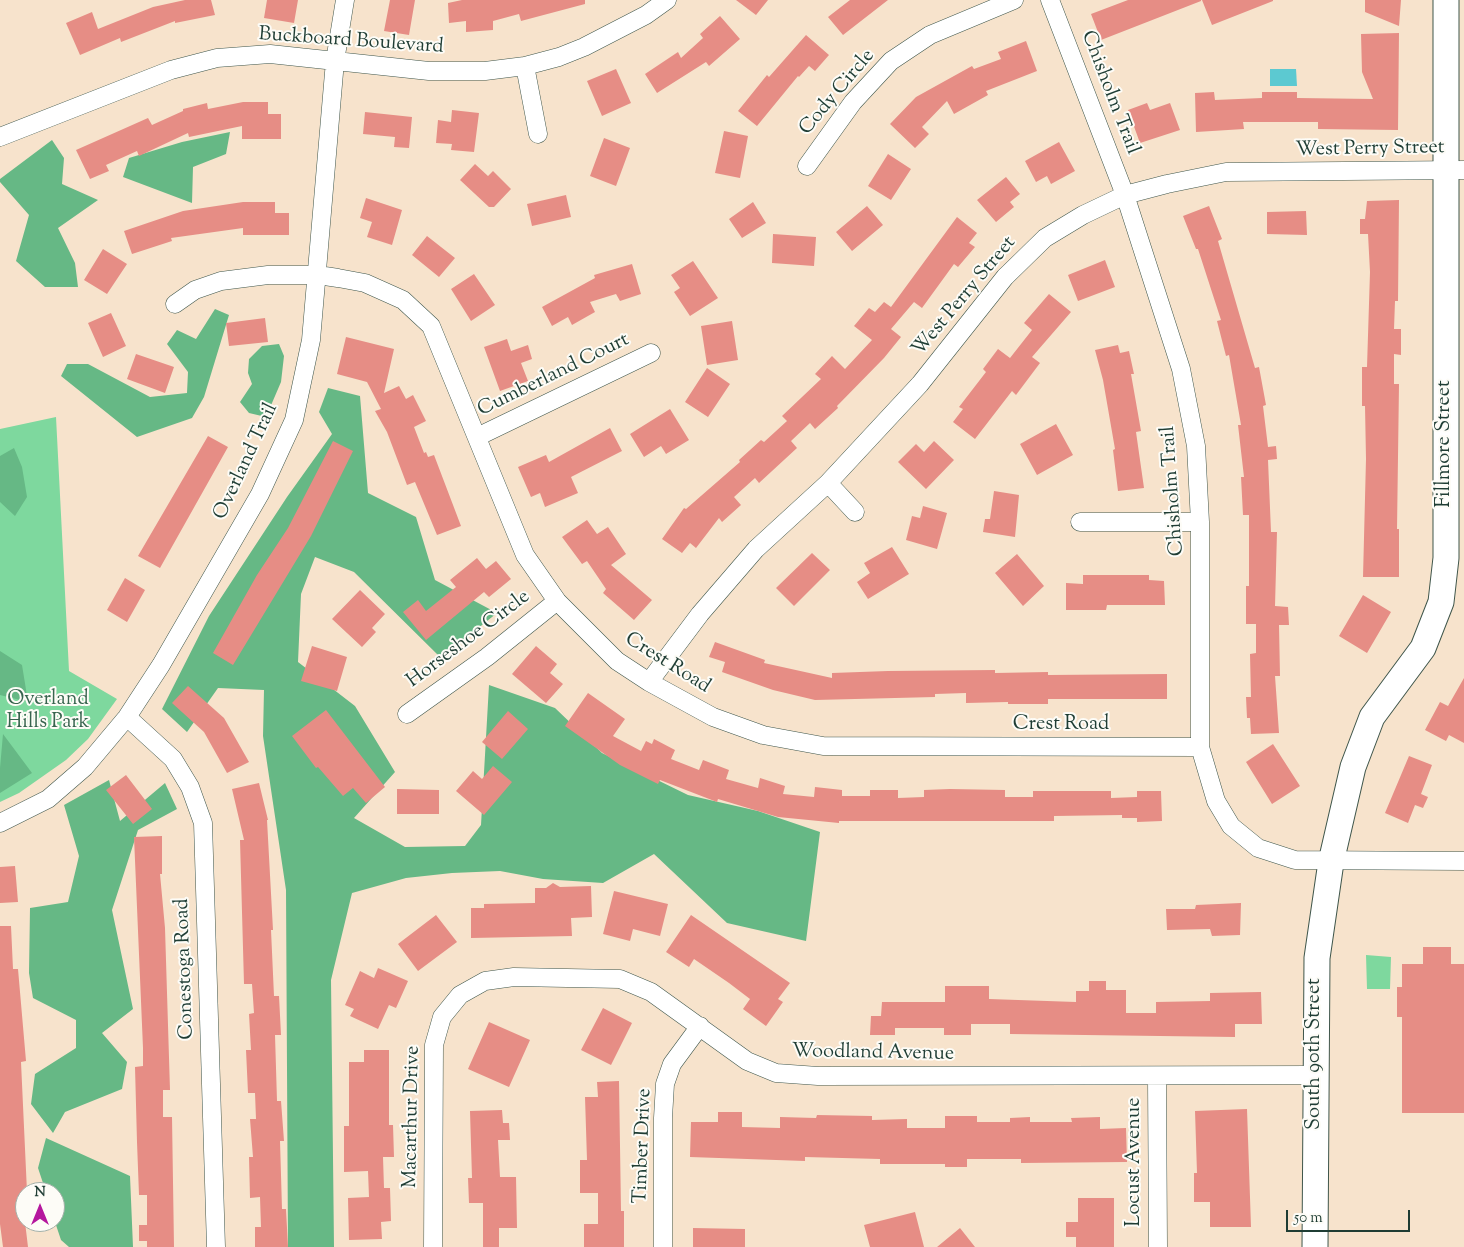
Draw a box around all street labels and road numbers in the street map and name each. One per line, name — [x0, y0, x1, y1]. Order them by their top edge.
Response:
street label: Buckboard Boulevard — [258, 24, 444, 60]
street label: Chisholm Trail — [1074, 28, 1144, 158]
street label: Cody Circle — [795, 45, 881, 141]
street label: West Perry Street — [1295, 137, 1445, 163]
street label: West Perry Street — [908, 232, 1022, 362]
street label: Cumberland Court — [474, 329, 634, 423]
street label: Fillmore Street — [1434, 380, 1458, 508]
street label: Overland Trail — [210, 400, 284, 524]
street label: Chisholm Trail — [1157, 425, 1191, 557]
street label: Horseshoe Circle — [403, 586, 535, 694]
street label: Crest Road — [620, 628, 714, 700]
street label: Crest Road — [1013, 714, 1109, 738]
street label: Conestoga Road — [172, 898, 200, 1040]
street label: South 90th Street — [1304, 978, 1328, 1130]
street label: Woodland Avenue — [792, 1041, 954, 1067]
street label: Macarthur Drive — [400, 1046, 426, 1188]
street label: Timber Drive — [630, 1088, 658, 1204]
street label: Locust Avenue — [1124, 1097, 1148, 1227]

